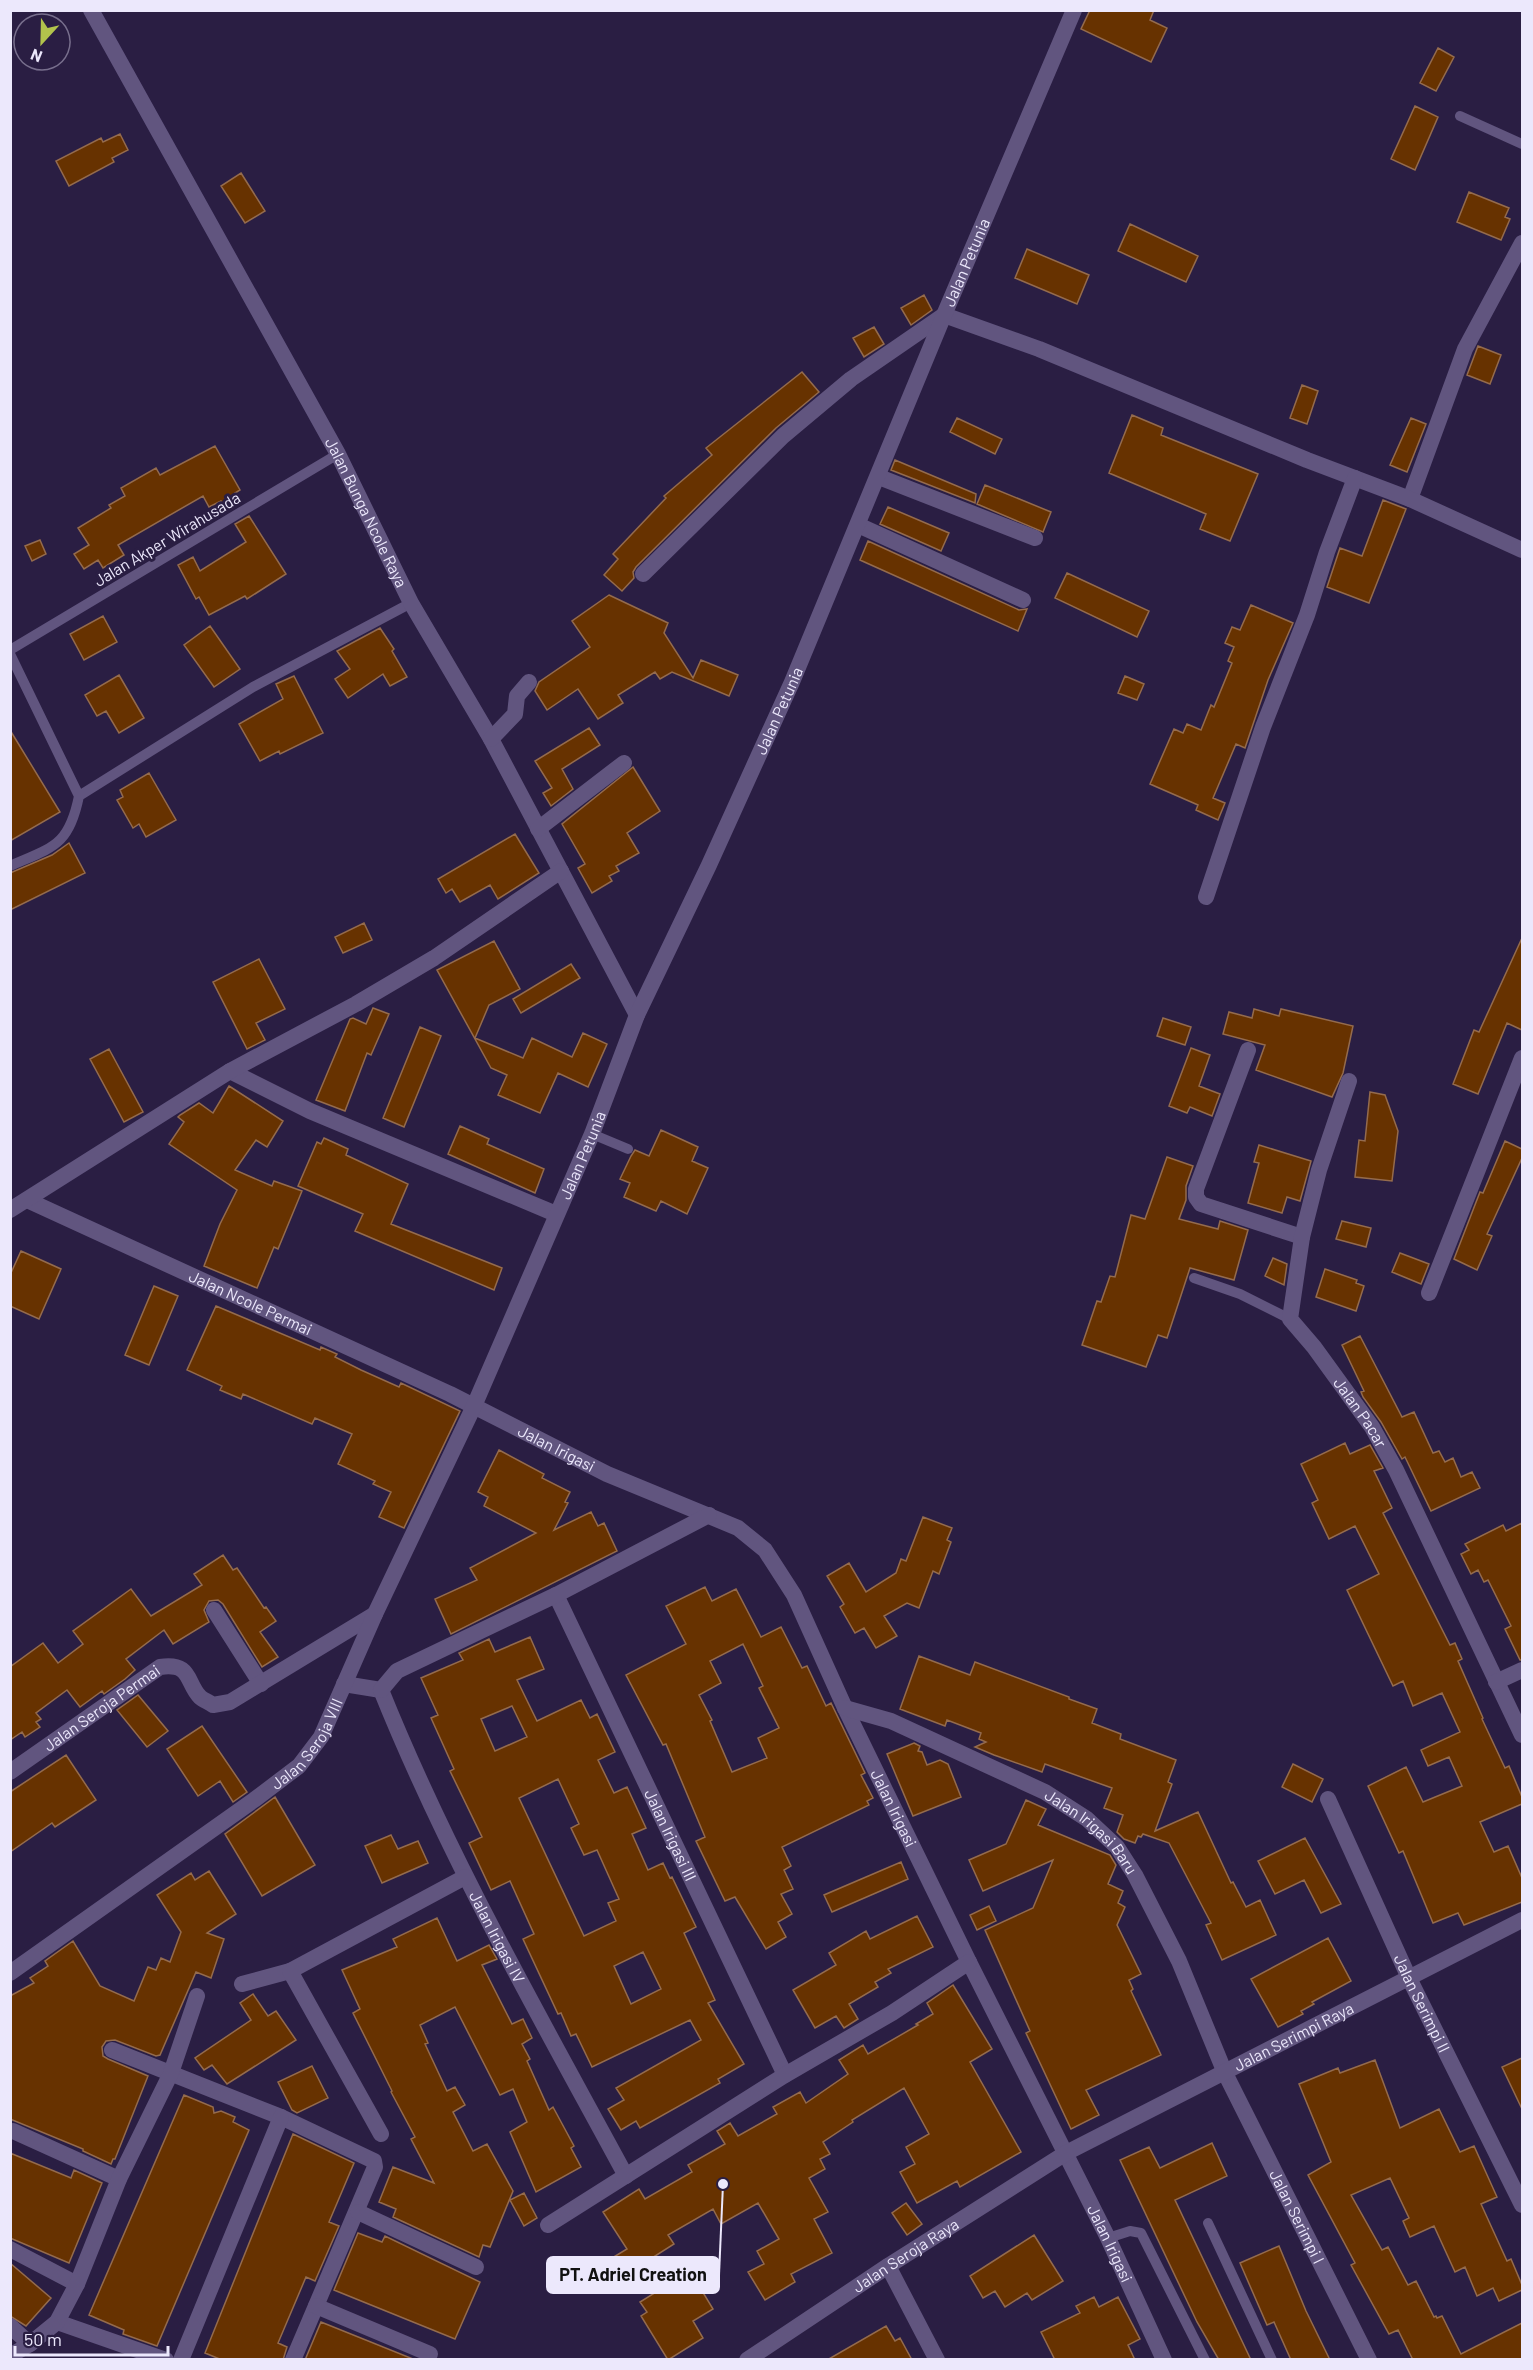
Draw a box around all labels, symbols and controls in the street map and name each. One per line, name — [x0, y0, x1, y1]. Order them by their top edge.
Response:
north arrow — [12, 12, 72, 72]
text: N — [28, 46, 45, 67]
street label: Jalan Petunia — [939, 215, 993, 309]
street label: Jalan Bunga Ncole Raya — [322, 434, 412, 590]
street label: Jalan Akper Wirahusada — [90, 487, 243, 590]
street label: Jalan Petunia — [750, 664, 806, 757]
street label: Jalan Petunia — [555, 1108, 609, 1202]
street label: Jalan Ncole Permai — [186, 1266, 315, 1339]
street label: Jalan Pacar — [1330, 1373, 1392, 1451]
street label: Jalan Irigasi — [515, 1420, 598, 1475]
street label: Jalan Seroja Permai — [40, 1660, 163, 1755]
street label: Jalan Seroja VIII — [267, 1695, 346, 1793]
street label: Jalan Irigasi — [867, 1766, 921, 1850]
street label: Jalan Irigasi Baru — [1042, 1785, 1142, 1877]
street label: Jalan Irigasi III — [641, 1786, 701, 1884]
street label: Jalan Irigasi IV — [466, 1888, 529, 1986]
street label: Jalan Serimpi II — [1391, 1951, 1454, 2055]
street label: Jalan Serimpi Raya — [1231, 1998, 1356, 2075]
street label: Jalan Serimpi I — [1266, 2166, 1329, 2266]
street label: Jalan Irigasi — [1084, 2201, 1137, 2285]
street label: Jalan Seroja Raya — [849, 2214, 962, 2296]
callout: PT. Adriel Creation — [547, 2257, 719, 2293]
text: PT. Adriel Creation — [559, 2263, 707, 2285]
scale bar — [15, 2319, 168, 2357]
text: 50 m — [24, 2328, 62, 2350]

